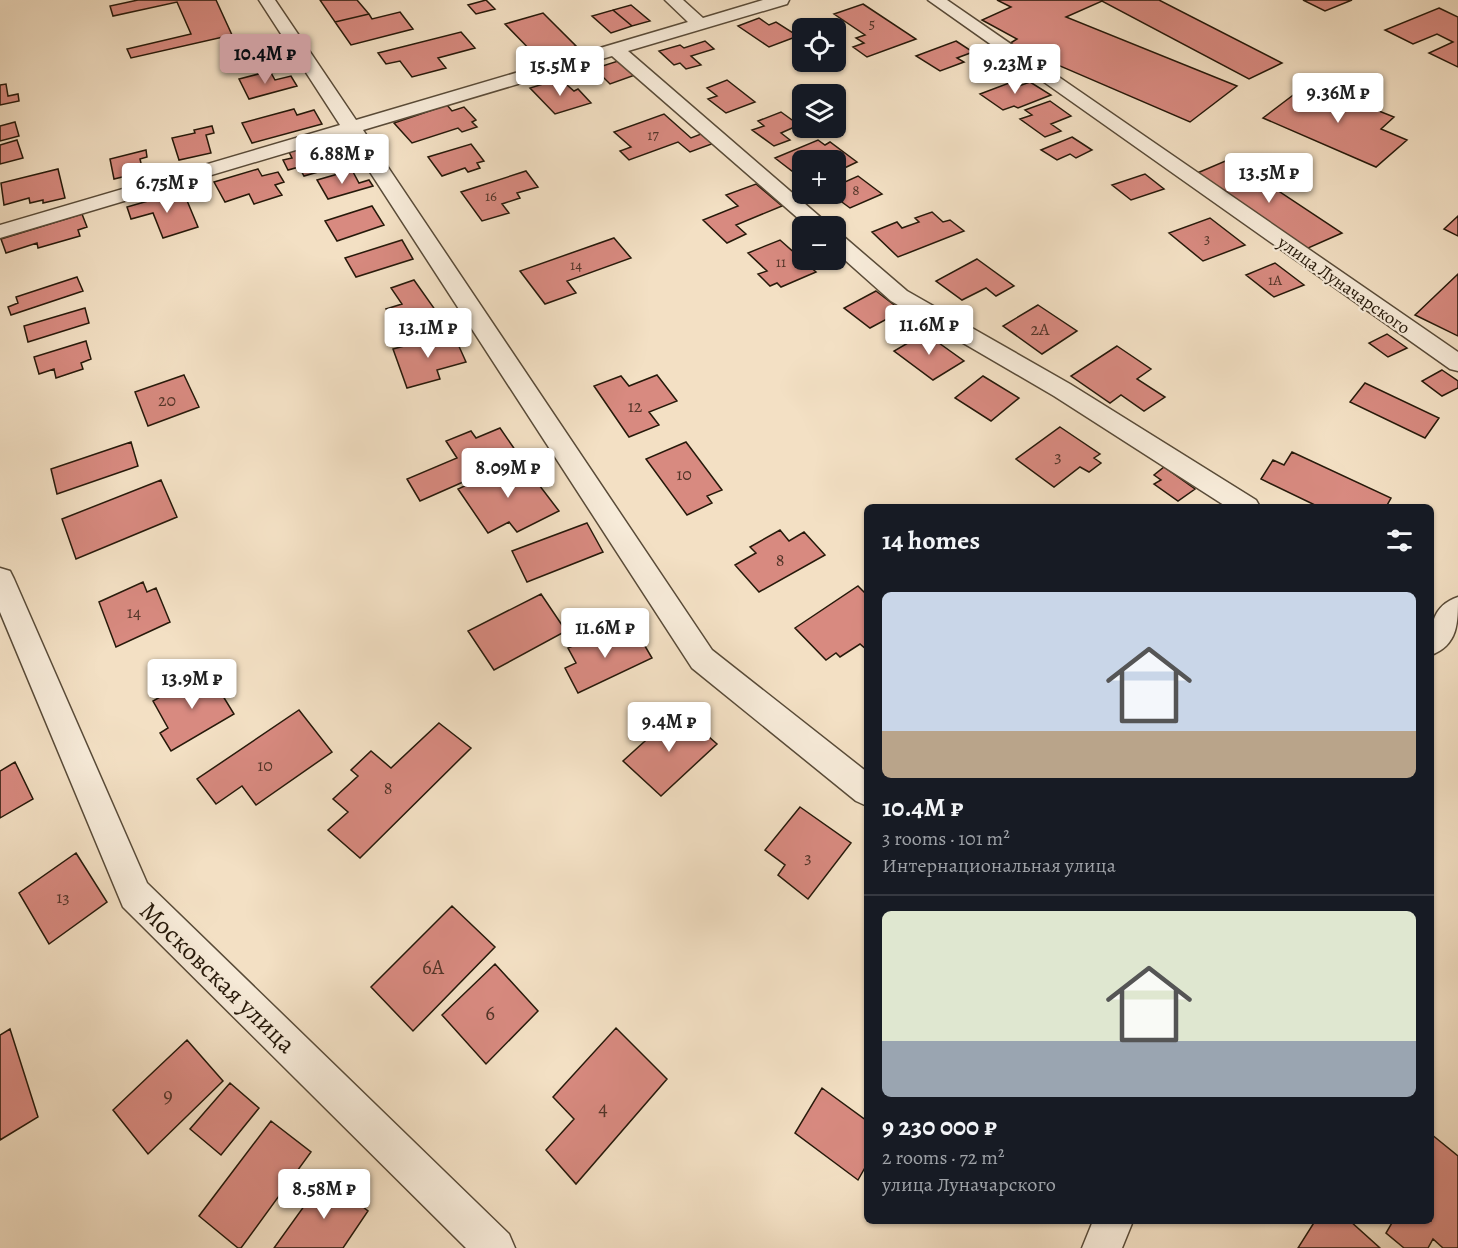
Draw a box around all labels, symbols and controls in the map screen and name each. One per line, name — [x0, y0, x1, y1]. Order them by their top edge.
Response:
house number: 5 — [869, 14, 875, 34]
map controls — [792, 18, 846, 270]
button: locate — [792, 18, 846, 72]
pin: 10.4M ₽ — [210, 34, 320, 85]
text: 10.4M ₽ — [234, 40, 296, 67]
pin: 9.23M ₽ — [960, 44, 1070, 95]
pin: 15.5M ₽ — [505, 46, 615, 97]
text: 9.23M ₽ — [983, 50, 1047, 77]
text: 15.5M ₽ — [530, 52, 590, 79]
pin: 9.36M ₽ — [1283, 73, 1393, 124]
text: 9.36M ₽ — [1306, 79, 1370, 106]
button: layers — [792, 84, 846, 138]
house number: 17 — [647, 125, 659, 145]
pin: 6.88M ₽ — [287, 134, 397, 185]
text: 6.88M ₽ — [310, 140, 374, 167]
button: + — [792, 150, 846, 204]
pin: 13.5M ₽ — [1214, 153, 1324, 204]
text: 13.5M ₽ — [1239, 159, 1299, 186]
pin: 6.75M ₽ — [112, 163, 222, 214]
text: 6.75M ₽ — [136, 169, 198, 196]
house number: 8 — [852, 180, 860, 200]
house number: 16 — [485, 186, 497, 206]
button: − — [792, 216, 846, 270]
house number: 3 — [1204, 229, 1210, 249]
street label: улица Луначарского — [1272, 230, 1415, 340]
house number: 11 — [776, 252, 786, 272]
house number: 14 — [570, 255, 582, 275]
house number: 1А — [1268, 270, 1282, 290]
pin: 11.6M ₽ — [874, 305, 984, 356]
pin: 13.1M ₽ — [373, 308, 483, 359]
text: 11.6M ₽ — [899, 311, 959, 338]
text: 13.1M ₽ — [399, 314, 457, 341]
house number: 2А — [1030, 317, 1050, 341]
house number: 20 — [158, 388, 176, 412]
house number: 12 — [628, 394, 643, 418]
house number: 3 — [1054, 444, 1062, 468]
pin: 8.09M ₽ — [453, 448, 563, 499]
text: 8.09M ₽ — [476, 454, 540, 481]
house number: 10 — [676, 462, 692, 486]
text: 14 homes — [882, 523, 980, 558]
icon: filters — [1383, 524, 1416, 557]
house number: 8 — [776, 548, 784, 572]
house number: 14 — [127, 600, 141, 624]
pin: 11.6M ₽ — [550, 608, 660, 659]
text: 11.6M ₽ — [575, 614, 635, 641]
icon: home — [1095, 631, 1203, 739]
pin: 13.9M ₽ — [137, 659, 247, 710]
text: 13.9M ₽ — [162, 665, 222, 692]
pin: 9.4M ₽ — [620, 702, 718, 753]
text: 9.4M ₽ — [642, 708, 696, 735]
house number: 10 — [257, 753, 273, 777]
house number: 8 — [384, 776, 392, 800]
text: 10.4M ₽ — [882, 790, 963, 825]
text: 3 rooms · 101 m² — [882, 825, 1010, 852]
house number: 3 — [804, 845, 812, 869]
text: Интернациональная улица — [882, 852, 1116, 879]
house number: 13 — [56, 885, 70, 909]
street label: Московская улица — [132, 894, 303, 1061]
icon: home — [1095, 950, 1203, 1058]
house number: 6А — [422, 953, 445, 981]
house number: 6 — [485, 999, 495, 1027]
house number: 9 — [163, 1081, 173, 1109]
house number: 4 — [598, 1094, 608, 1122]
text: 9 230 000 ₽ — [882, 1109, 997, 1144]
text: 2 rooms · 72 m² — [882, 1144, 1004, 1171]
pin: 8.58M ₽ — [269, 1169, 379, 1220]
text: улица Луначарского — [882, 1171, 1056, 1198]
text: 8.58M ₽ — [292, 1175, 356, 1202]

